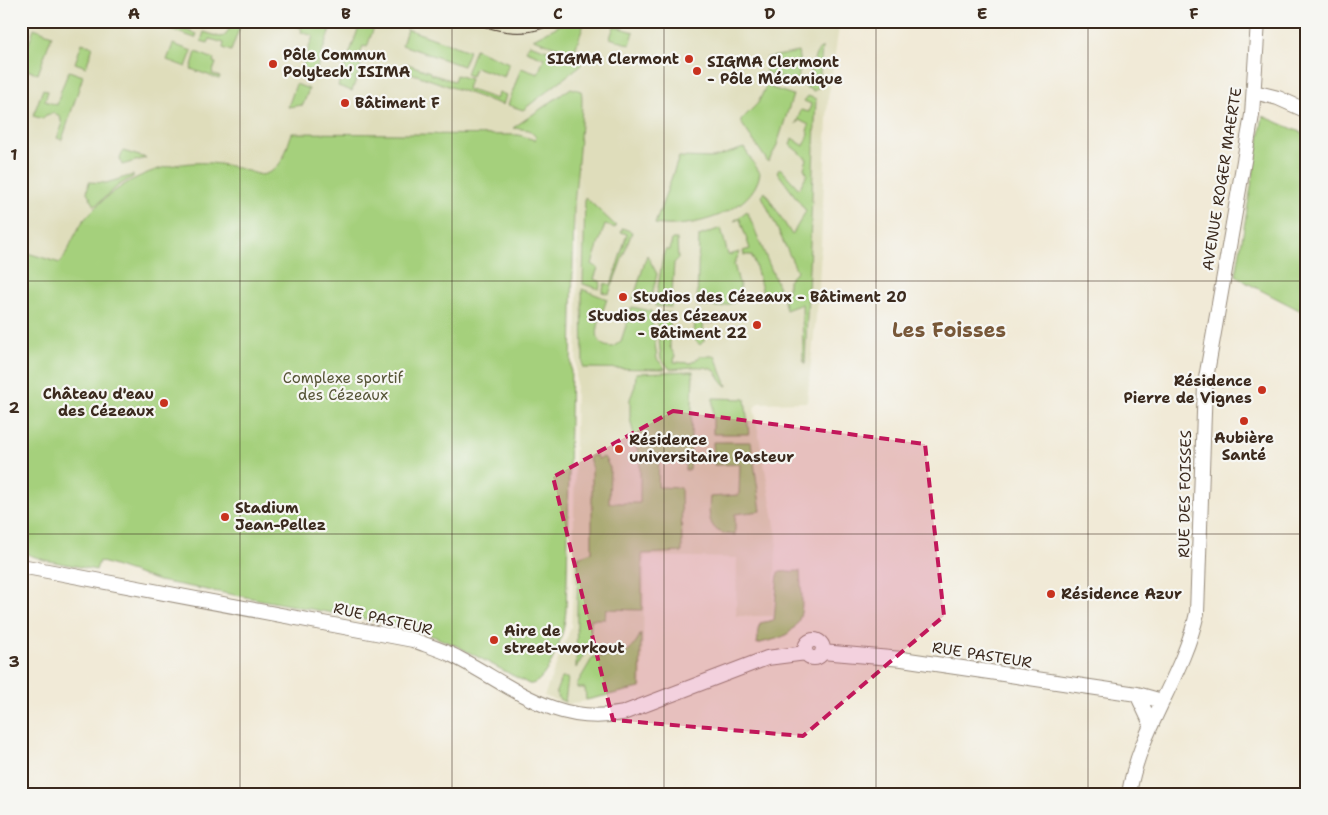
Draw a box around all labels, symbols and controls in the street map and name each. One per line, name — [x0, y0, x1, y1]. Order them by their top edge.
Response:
text: A — [128, 3, 140, 24]
text: B — [341, 3, 351, 24]
text: C — [553, 3, 563, 24]
text: D — [764, 3, 776, 24]
text: E — [977, 3, 987, 24]
text: F — [1189, 3, 1199, 24]
place label: Pôle Commun Polytech' ISIMA — [283, 45, 411, 82]
place label: SIGMA Clermont — [547, 49, 679, 69]
place label: SIGMA Clermont - Pôle Mécanique — [707, 52, 843, 89]
marker: SIGMA Clermont — [683, 53, 695, 65]
marker: Pôle Commun Polytech' ISIMA — [267, 58, 279, 70]
marker: SIGMA Clermont - Pôle Mécanique — [691, 65, 703, 77]
street label: AVENUE ROGER MAERTE — [1198, 86, 1246, 272]
place label: Bâtiment F — [355, 93, 440, 113]
marker: Bâtiment F — [339, 97, 351, 109]
text: 1 — [10, 144, 18, 165]
place label: Studios des Cézeaux - Bâtiment 20 — [633, 287, 907, 307]
marker: Studios des Cézeaux - Bâtiment 20 — [617, 291, 629, 303]
place label: Studios des Cézeaux - Bâtiment 22 — [588, 306, 747, 343]
district label: Les Foisses — [892, 317, 1006, 343]
marker: Studios des Cézeaux - Bâtiment 22 — [751, 319, 763, 331]
park label: Complexe sportif des Cézeaux — [283, 368, 404, 405]
place label: Résidence Pierre de Vignes — [1124, 371, 1252, 408]
place label: Château d'eau des Cézeaux — [43, 384, 154, 421]
marker: Résidence Pierre de Vignes — [1256, 384, 1268, 396]
text: 2 — [8, 397, 20, 418]
marker: Château d'eau des Cézeaux — [158, 397, 170, 409]
marker: Aubière Santé — [1238, 415, 1250, 427]
place label: Aubière Santé — [1214, 428, 1274, 465]
place label: Résidence universitaire Pasteur — [629, 430, 794, 467]
street label: RUE DES FOISSES — [1174, 430, 1196, 558]
marker: Résidence universitaire Pasteur — [613, 443, 625, 455]
place label: Stadium Jean-Pellez — [235, 498, 326, 535]
marker: Stadium Jean-Pellez — [219, 511, 231, 523]
place label: Résidence Azur — [1061, 584, 1182, 604]
marker: Résidence Azur — [1045, 588, 1057, 600]
street label: RUE PASTEUR — [332, 598, 434, 640]
place label: Aire de street-workout — [504, 621, 625, 658]
marker: Aire de street-workout — [488, 634, 500, 646]
street label: RUE PASTEUR — [931, 637, 1033, 673]
text: 3 — [8, 651, 20, 672]

